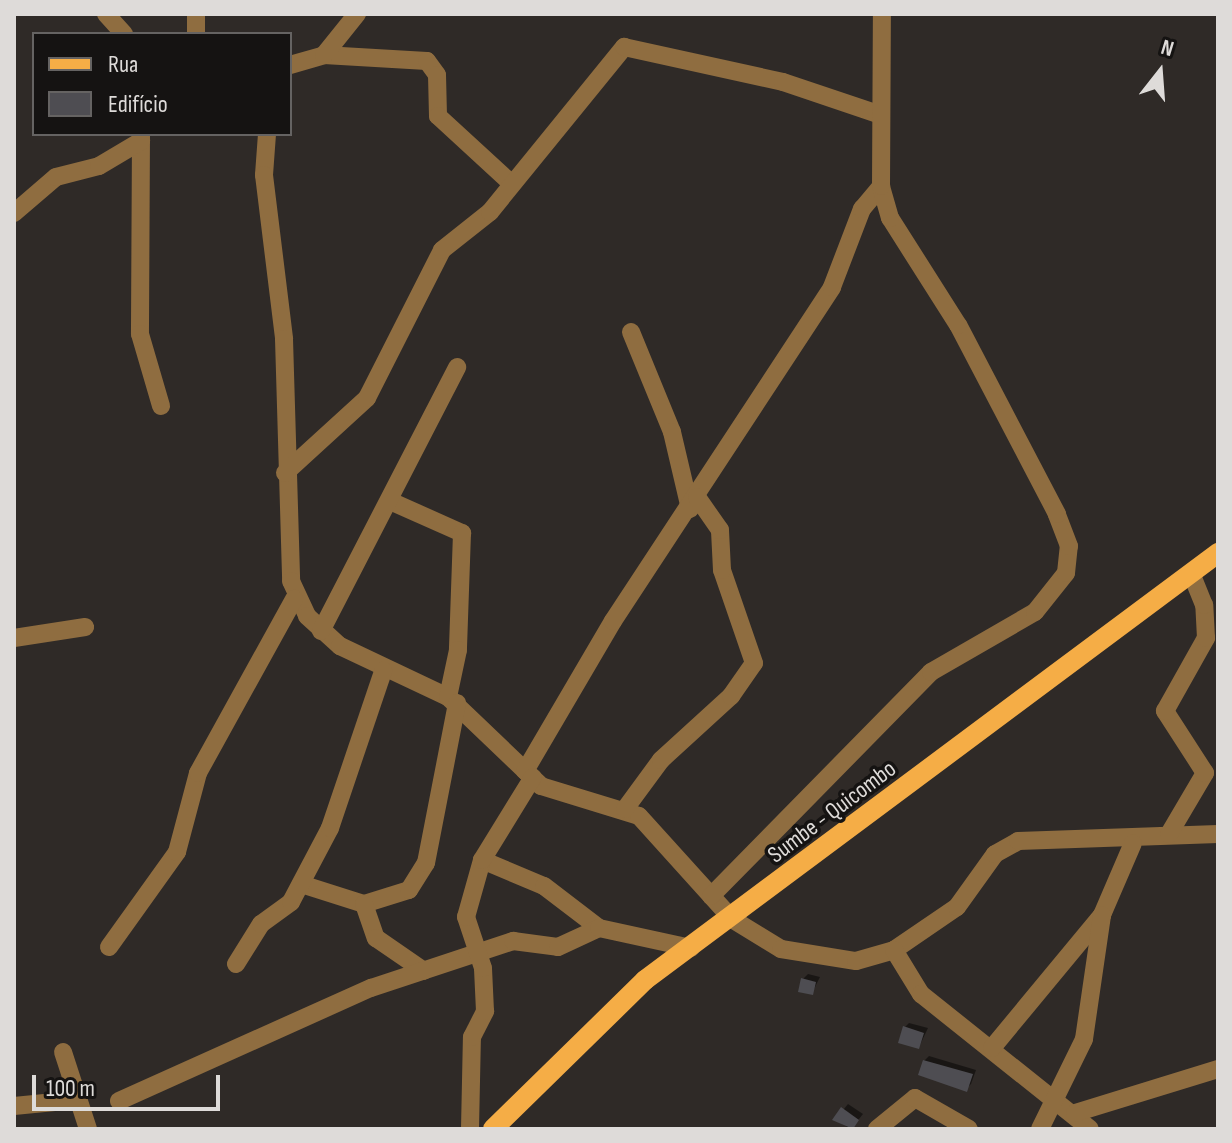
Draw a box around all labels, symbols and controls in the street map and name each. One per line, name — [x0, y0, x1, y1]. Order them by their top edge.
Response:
legend — [32, 32, 292, 136]
north arrow — [1120, 32, 1200, 112]
text: N — [1158, 34, 1177, 63]
text: Rua — [108, 50, 138, 79]
text: Edifício — [108, 90, 168, 119]
street label: Sumbe - Quicombo — [762, 754, 902, 870]
scale bar — [36, 1059, 224, 1109]
text: 100 m — [46, 1074, 95, 1103]

